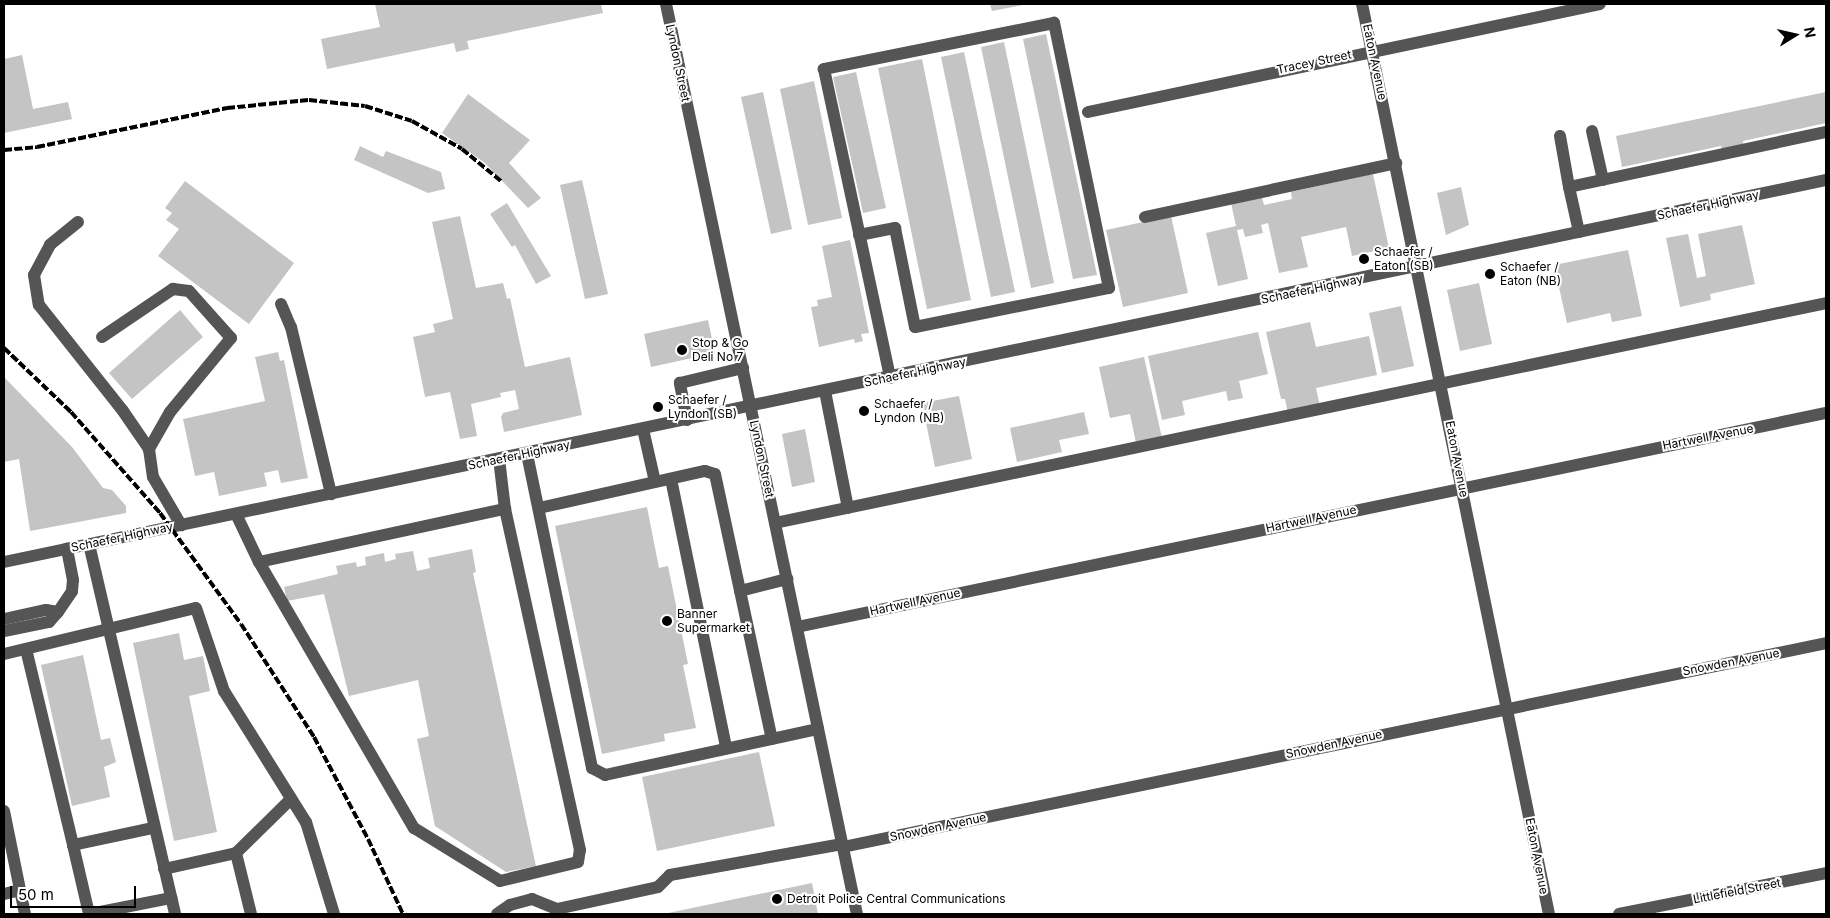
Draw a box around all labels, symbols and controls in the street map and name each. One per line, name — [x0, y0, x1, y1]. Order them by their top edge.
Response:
north arrow — [1770, 10, 1820, 60]
street label: Lyndon Street — [663, 23, 693, 103]
street label: Eaton Avenue — [1360, 23, 1390, 101]
text: N — [1801, 26, 1820, 39]
street label: Tracey Street — [1275, 47, 1353, 77]
street label: Schaefer Highway — [1656, 187, 1760, 223]
place label: Schaefer / Eaton (SB) — [1374, 245, 1434, 273]
marker: Schaefer / Eaton (SB) — [1358, 253, 1370, 265]
place label: Schaefer / Eaton (NB) — [1500, 260, 1561, 288]
marker: Schaefer / Eaton (NB) — [1484, 268, 1496, 280]
street label: Schaefer Highway — [1260, 271, 1364, 307]
place label: Stop & Go Deli No 7 — [692, 336, 749, 364]
marker: Stop & Go Deli No 7 — [676, 344, 688, 356]
street label: Schaefer Highway — [863, 354, 967, 390]
place label: Schaefer / Lyndon (SB) — [668, 393, 737, 421]
place label: Schaefer / Lyndon (NB) — [874, 397, 944, 425]
marker: Schaefer / Lyndon (SB) — [652, 401, 664, 413]
marker: Schaefer / Lyndon (NB) — [858, 405, 870, 417]
street label: Lyndon Street — [747, 419, 777, 499]
street label: Eaton Avenue — [1443, 420, 1471, 498]
street label: Hartwell Avenue — [1661, 421, 1755, 453]
street label: Schaefer Highway — [467, 437, 571, 473]
street label: Hartwell Avenue — [1264, 502, 1358, 536]
street label: Schaefer Highway — [70, 519, 174, 555]
street label: Hartwell Avenue — [868, 585, 962, 619]
place label: Banner Supermarket — [677, 607, 750, 635]
marker: Banner Supermarket — [661, 615, 673, 627]
street label: Snowden Avenue — [1681, 646, 1781, 678]
street label: Snowden Avenue — [1284, 727, 1384, 761]
street label: Snowden Avenue — [888, 810, 988, 844]
street label: Eaton Avenue — [1523, 817, 1551, 895]
street label: Littlefield Street — [1692, 875, 1782, 907]
scale bar — [12, 876, 139, 908]
text: 50 m — [18, 885, 54, 904]
place label: Detroit Police Central Communications — [787, 892, 1006, 906]
marker: Detroit Police Central Communications — [771, 893, 783, 905]

